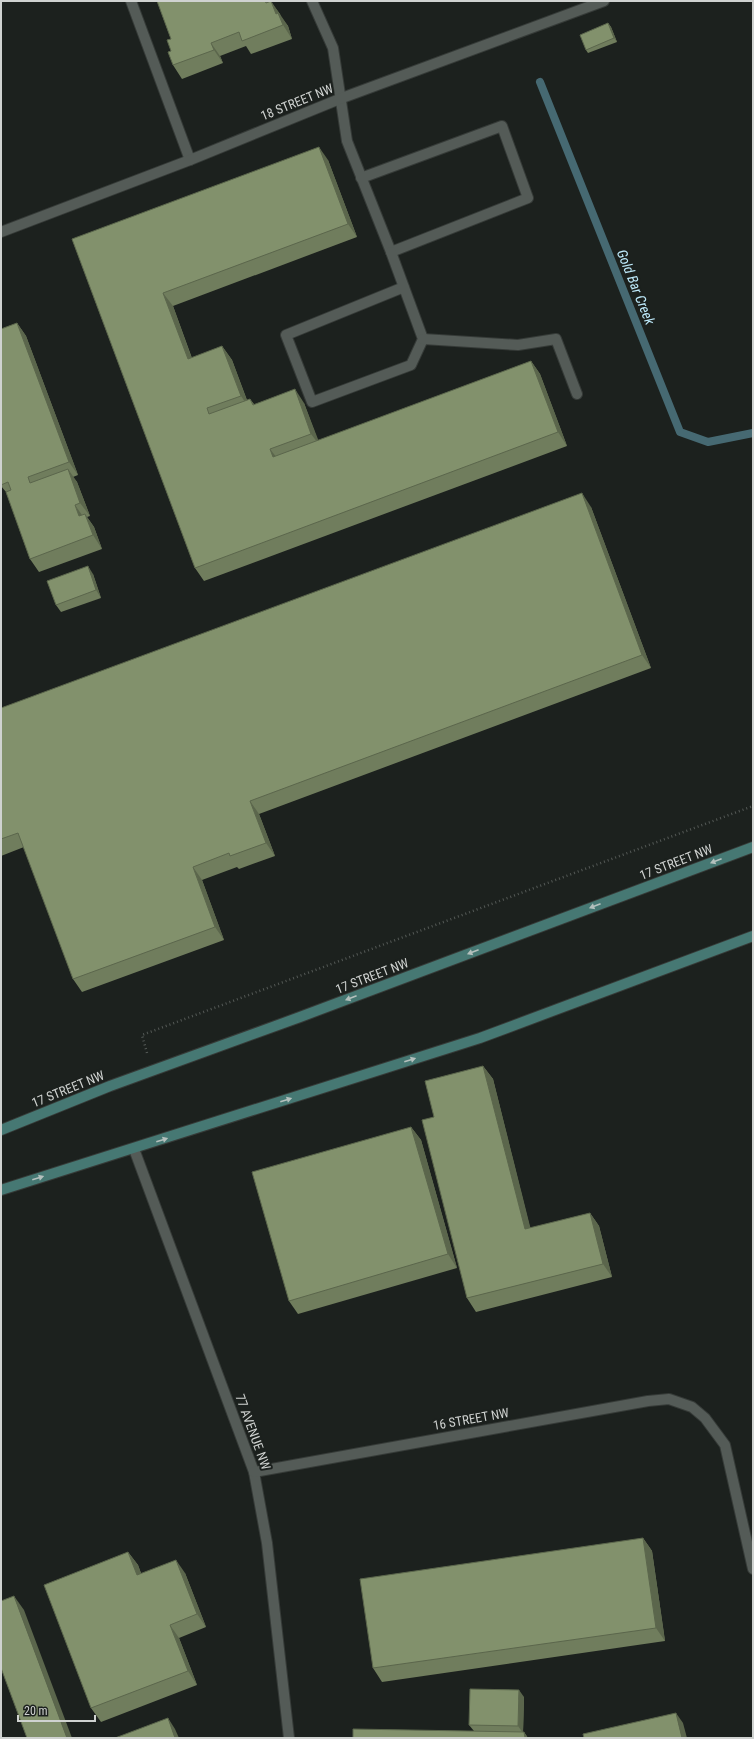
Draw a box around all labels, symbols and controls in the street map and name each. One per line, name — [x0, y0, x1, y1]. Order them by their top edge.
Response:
street label: 18 STREET NW — [259, 81, 335, 123]
water label: Gold Bar Creek — [614, 247, 659, 328]
street label: 17 STREET NW — [637, 841, 715, 883]
one-way arrow — [710, 858, 722, 864]
one-way arrow — [588, 904, 600, 910]
one-way arrow — [467, 950, 479, 956]
street label: 17 STREET NW — [333, 955, 411, 997]
one-way arrow — [345, 995, 357, 1001]
one-way arrow — [404, 1057, 416, 1063]
street label: 17 STREET NW — [30, 1068, 106, 1110]
one-way arrow — [281, 1097, 293, 1103]
one-way arrow — [157, 1136, 169, 1142]
one-way arrow — [33, 1175, 45, 1181]
street label: 77 AVENUE NW — [232, 1392, 274, 1472]
street label: 16 STREET NW — [432, 1405, 510, 1433]
scale bar — [18, 1697, 95, 1723]
text: 20 m — [24, 1704, 48, 1718]

